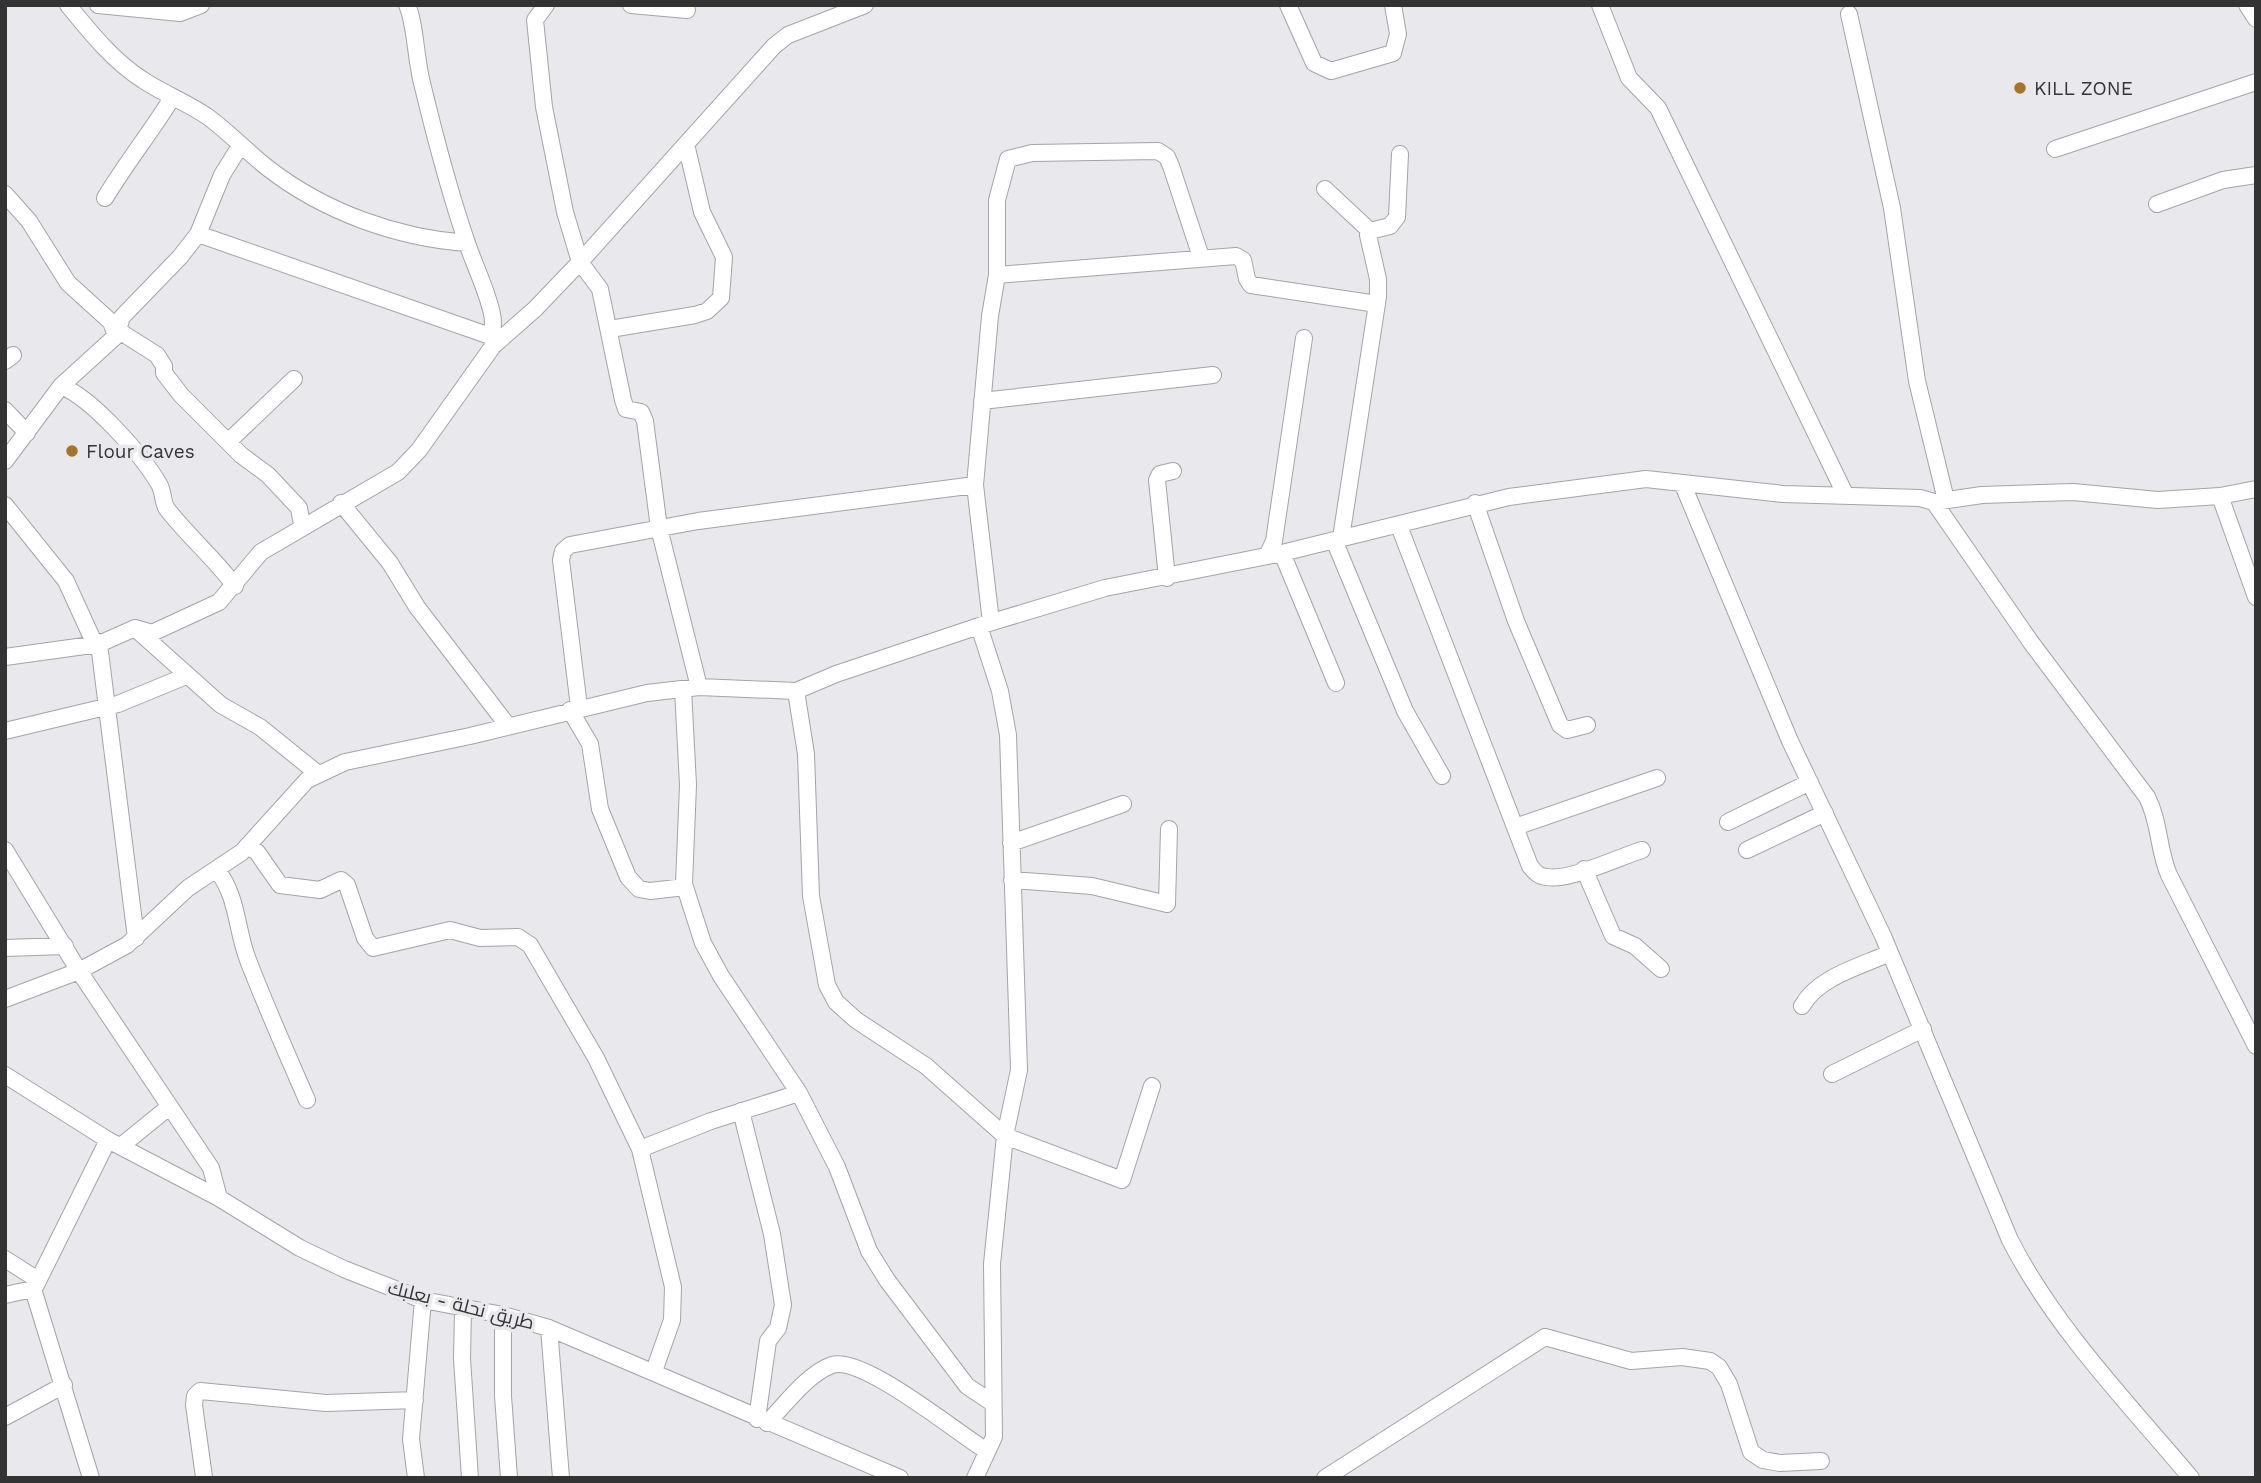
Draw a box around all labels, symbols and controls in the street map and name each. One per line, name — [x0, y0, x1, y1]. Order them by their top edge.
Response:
place label: KILL ZONE — [2034, 77, 2133, 100]
marker: KILL ZONE — [2012, 80, 2028, 96]
place label: Flour Caves — [86, 440, 195, 463]
marker: Flour Caves — [64, 443, 80, 459]
street label: طريق نحلة - بعلبك — [385, 1276, 537, 1335]

